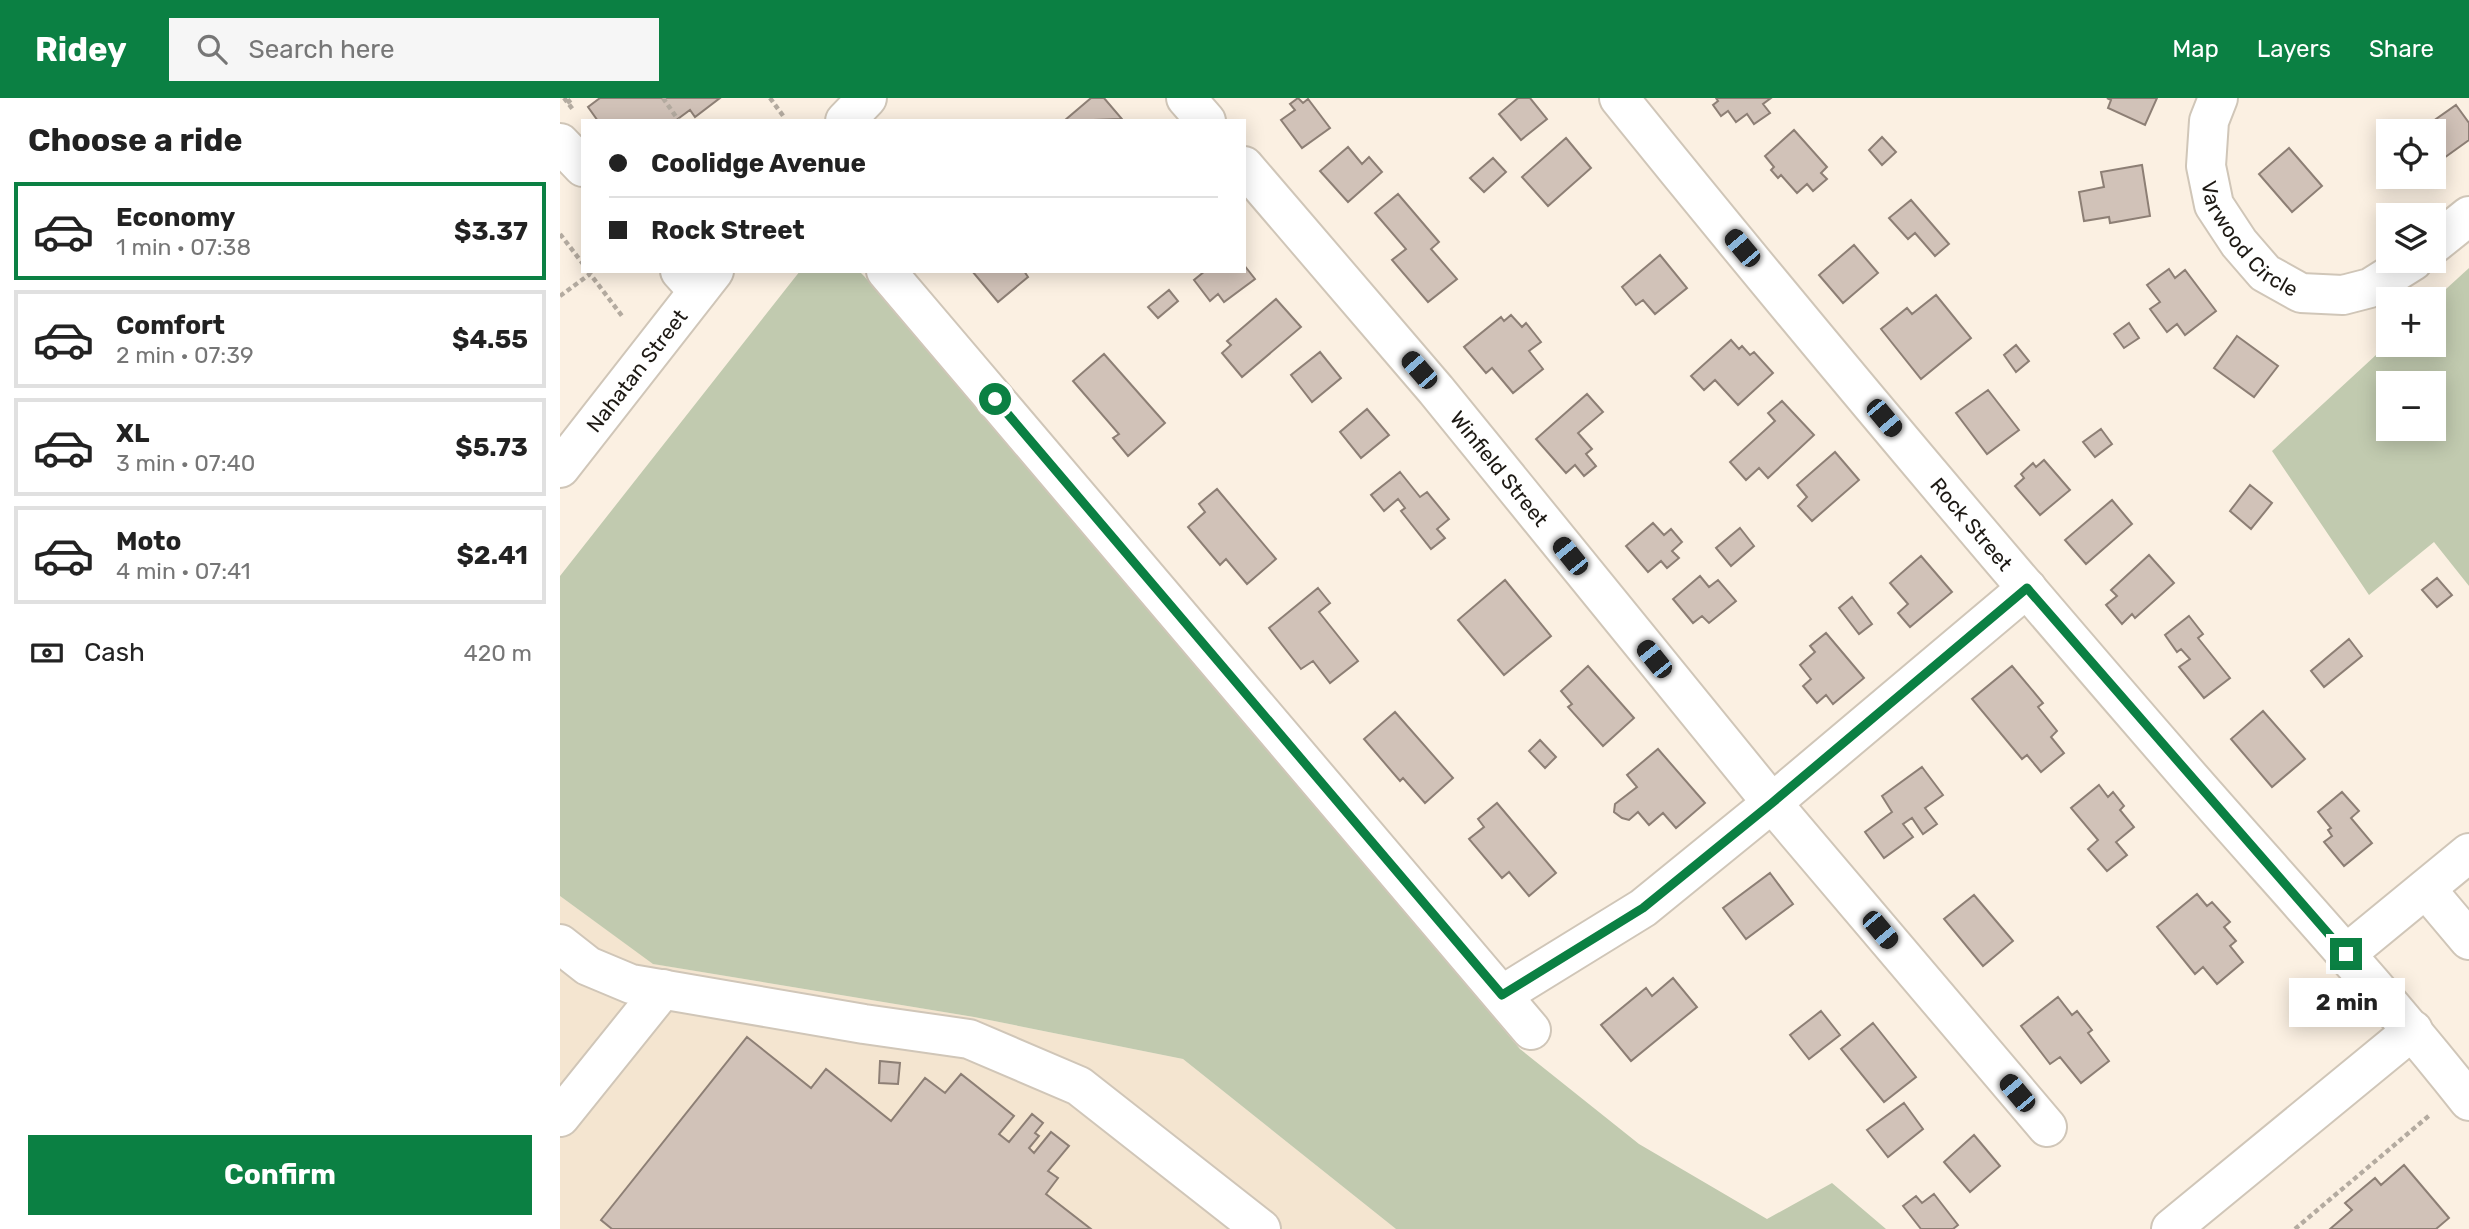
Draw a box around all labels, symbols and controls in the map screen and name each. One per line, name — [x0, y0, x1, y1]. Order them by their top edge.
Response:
search box — [169, 18, 659, 81]
text: Ridey — [35, 30, 127, 69]
icon: search — [193, 30, 231, 68]
text: Search here — [249, 34, 394, 65]
text: Map — [2172, 35, 2219, 63]
text: Layers — [2257, 35, 2331, 63]
text: Share — [2369, 35, 2434, 63]
map controls — [2376, 119, 2446, 441]
button: locate — [2376, 119, 2446, 189]
text: Choose a ride — [28, 121, 242, 159]
text: Coolidge Avenue — [651, 148, 866, 179]
street label: Varwood Circle — [2197, 178, 2303, 301]
icon: car — [32, 200, 95, 263]
text: Economy — [116, 202, 235, 233]
button: layers — [2376, 203, 2446, 273]
text: Rock Street — [651, 215, 805, 246]
text: $3.37 — [454, 216, 528, 247]
car — [1721, 225, 1764, 271]
text: 1 min · 07:38 — [116, 233, 251, 261]
button: + — [2376, 287, 2446, 357]
street label: Nahatan Street — [581, 304, 692, 437]
icon: car — [32, 308, 95, 371]
text: Comfort — [116, 310, 225, 341]
text: $4.55 — [452, 324, 528, 355]
text: 2 min · 07:39 — [116, 341, 254, 369]
car — [1398, 347, 1441, 393]
button: − — [2376, 371, 2446, 441]
route start — [979, 383, 1011, 415]
car — [1863, 395, 1906, 441]
street label: Winfield Street — [1445, 406, 1554, 531]
icon: car — [32, 416, 95, 479]
text: XL — [116, 418, 149, 449]
text: $5.73 — [455, 432, 528, 463]
text: 3 min · 07:40 — [116, 449, 255, 477]
street label: Rock Street — [1925, 472, 2018, 575]
icon: car — [32, 524, 95, 587]
text: Moto — [116, 526, 181, 557]
car — [1549, 533, 1592, 579]
text: $2.41 — [456, 540, 528, 571]
text: 4 min · 07:41 — [116, 557, 251, 585]
icon: cash — [28, 634, 66, 672]
car — [1633, 636, 1676, 682]
text: Cash — [84, 637, 145, 668]
text: 420 m — [464, 639, 532, 667]
car — [1859, 907, 1902, 953]
route end — [2330, 938, 2362, 970]
callout: 2 min — [2288, 978, 2404, 1028]
text: 2 min — [2316, 988, 2378, 1016]
car — [1996, 1070, 2039, 1116]
button: Confirm — [28, 1135, 532, 1215]

